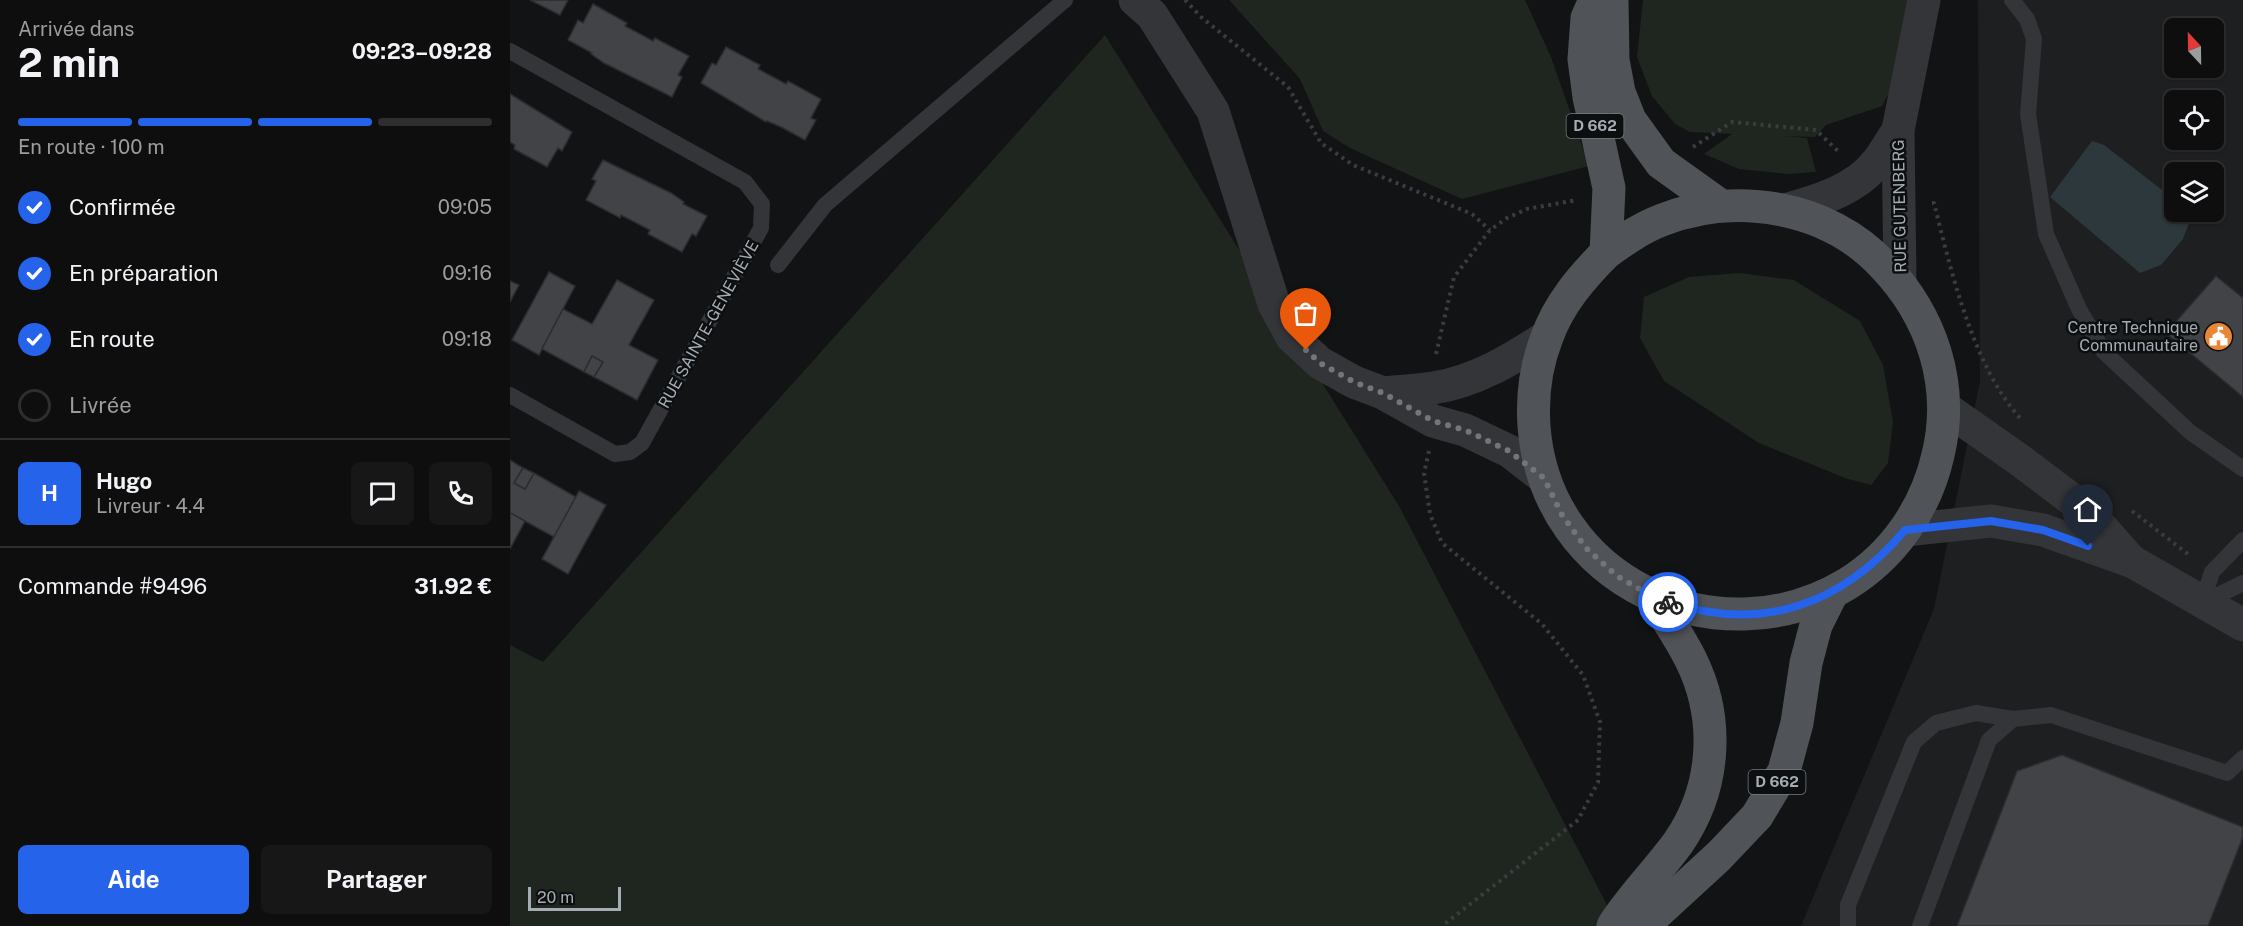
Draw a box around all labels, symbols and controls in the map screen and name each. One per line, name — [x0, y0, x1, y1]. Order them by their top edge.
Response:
text: Arrivée dans — [18, 17, 134, 41]
north arrow — [2164, 18, 2224, 78]
map controls — [2164, 18, 2224, 222]
text: 09:23–09:28 — [352, 38, 492, 64]
text: 2 min — [18, 40, 120, 86]
button: locate — [2164, 90, 2224, 150]
road number: D 662 — [1566, 114, 1624, 138]
text: En route · 100 m — [18, 135, 165, 159]
street label: RUE GUTENBERG — [1889, 139, 1910, 273]
button: layers — [2164, 162, 2224, 222]
icon: check — [18, 191, 51, 224]
text: Confirmée — [69, 194, 176, 220]
text: 09:05 — [438, 195, 492, 219]
street label: RUE SAINTE-GENEVIÈVE — [653, 237, 763, 411]
icon: check — [18, 257, 51, 290]
text: En préparation — [69, 260, 219, 286]
text: 09:16 — [442, 261, 492, 285]
pin — [1280, 288, 1331, 350]
icon: bag — [1289, 297, 1322, 330]
place label: Centre Technique Communautaire — [2068, 318, 2198, 355]
public building icon: Centre Technique Communautaire — [2203, 320, 2235, 352]
icon: check — [18, 323, 51, 356]
text: En route — [69, 326, 155, 352]
text: 09:18 — [442, 327, 492, 351]
text: Livrée — [69, 392, 132, 418]
button: chat — [351, 462, 414, 525]
button: phone — [429, 462, 492, 525]
text: Hugo — [96, 468, 152, 494]
text: H — [41, 480, 58, 506]
pin — [2062, 484, 2113, 546]
icon: home — [2071, 493, 2104, 526]
text: Livreur · 4.4 — [96, 494, 205, 518]
courier — [1638, 572, 1698, 632]
text: Commande #9496 — [18, 573, 207, 599]
text: 31.92 € — [414, 573, 492, 599]
icon: bike — [1652, 586, 1685, 619]
road number: D 662 — [1748, 770, 1806, 794]
button: Aide — [18, 845, 249, 914]
button: Partager — [261, 845, 492, 914]
scale bar — [528, 884, 621, 912]
text: 20 m — [537, 888, 574, 907]

